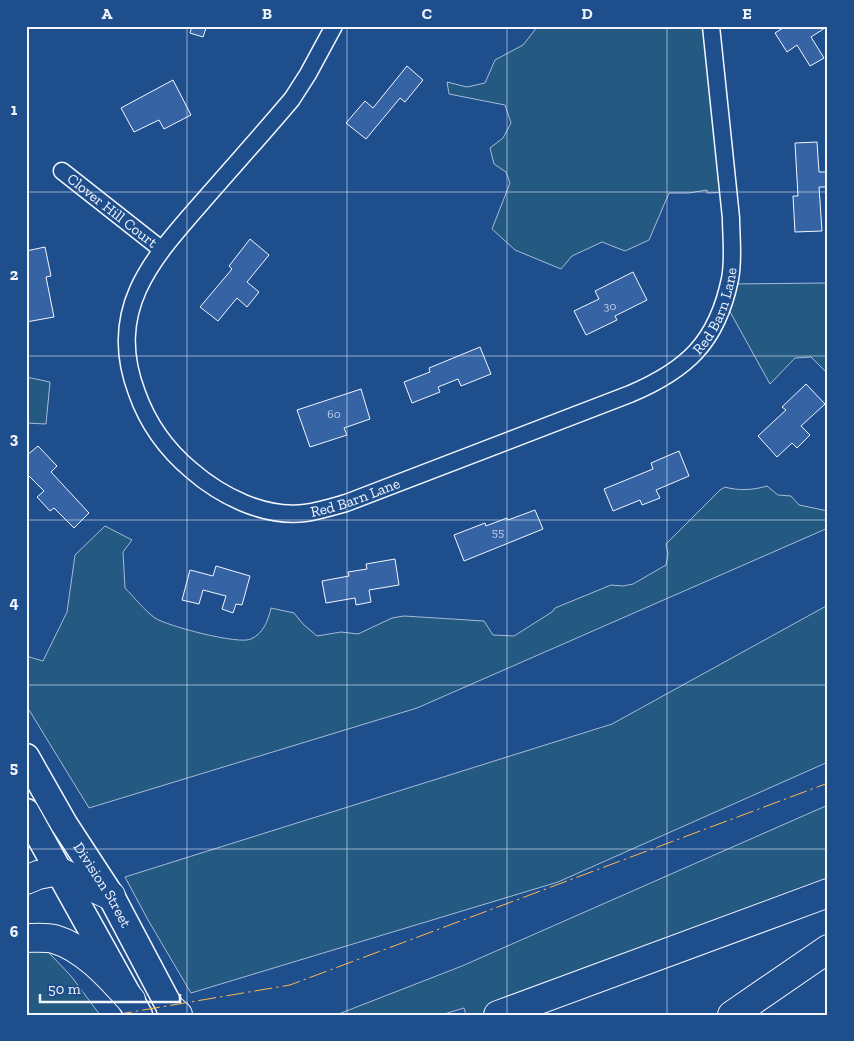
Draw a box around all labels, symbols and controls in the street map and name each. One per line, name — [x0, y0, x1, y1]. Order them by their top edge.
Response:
text: A — [102, 4, 113, 23]
text: B — [262, 4, 272, 23]
text: C — [422, 4, 432, 23]
text: D — [581, 4, 593, 23]
text: E — [742, 4, 752, 23]
text: 1 — [11, 100, 18, 119]
street label: Clover Hill Court — [64, 170, 161, 252]
text: 2 — [10, 265, 19, 284]
street label: Red Barn Lane — [689, 267, 741, 358]
house number: 30 — [604, 299, 616, 313]
house number: 60 — [327, 407, 341, 421]
text: 3 — [10, 429, 19, 448]
street label: Red Barn Lane — [309, 474, 402, 521]
house number: 55 — [492, 525, 504, 539]
text: 4 — [9, 593, 19, 612]
text: 5 — [10, 758, 18, 777]
street label: Division Street — [69, 839, 135, 931]
text: 6 — [10, 922, 19, 941]
scale bar — [40, 971, 180, 1003]
text: 50 m — [48, 980, 81, 998]

